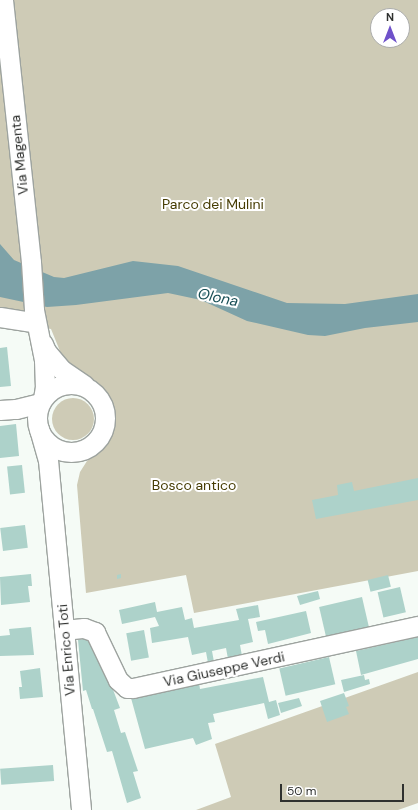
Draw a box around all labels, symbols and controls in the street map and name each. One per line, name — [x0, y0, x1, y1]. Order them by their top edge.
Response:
north arrow — [370, 8, 410, 48]
text: N — [386, 10, 394, 24]
street label: Via Magenta — [6, 114, 32, 196]
park label: Parco dei Mulini — [162, 196, 264, 212]
water label: Olona — [196, 285, 240, 311]
park label: Bosco antico — [152, 477, 236, 493]
street label: Via Enrico Toti — [54, 603, 78, 697]
street label: Via Giuseppe Verdi — [162, 648, 286, 690]
scale bar — [282, 776, 406, 802]
text: 50 m — [287, 783, 316, 799]

